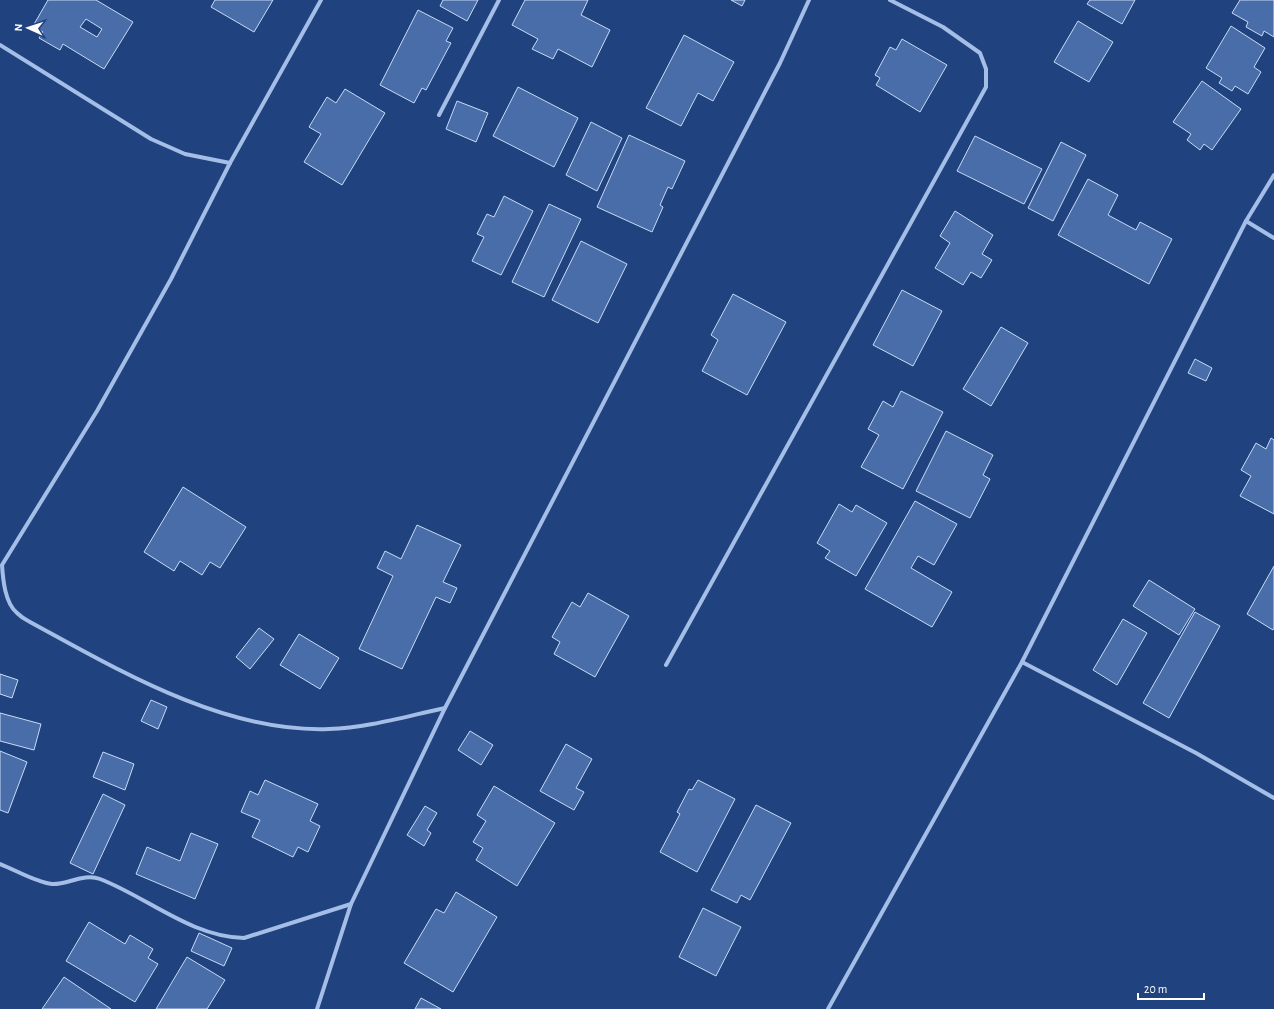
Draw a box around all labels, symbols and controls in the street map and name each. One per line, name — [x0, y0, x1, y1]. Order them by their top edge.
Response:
north arrow — [8, 8, 48, 48]
text: N — [13, 23, 24, 32]
scale bar — [1138, 975, 1204, 1001]
text: 20 m — [1144, 983, 1167, 995]

